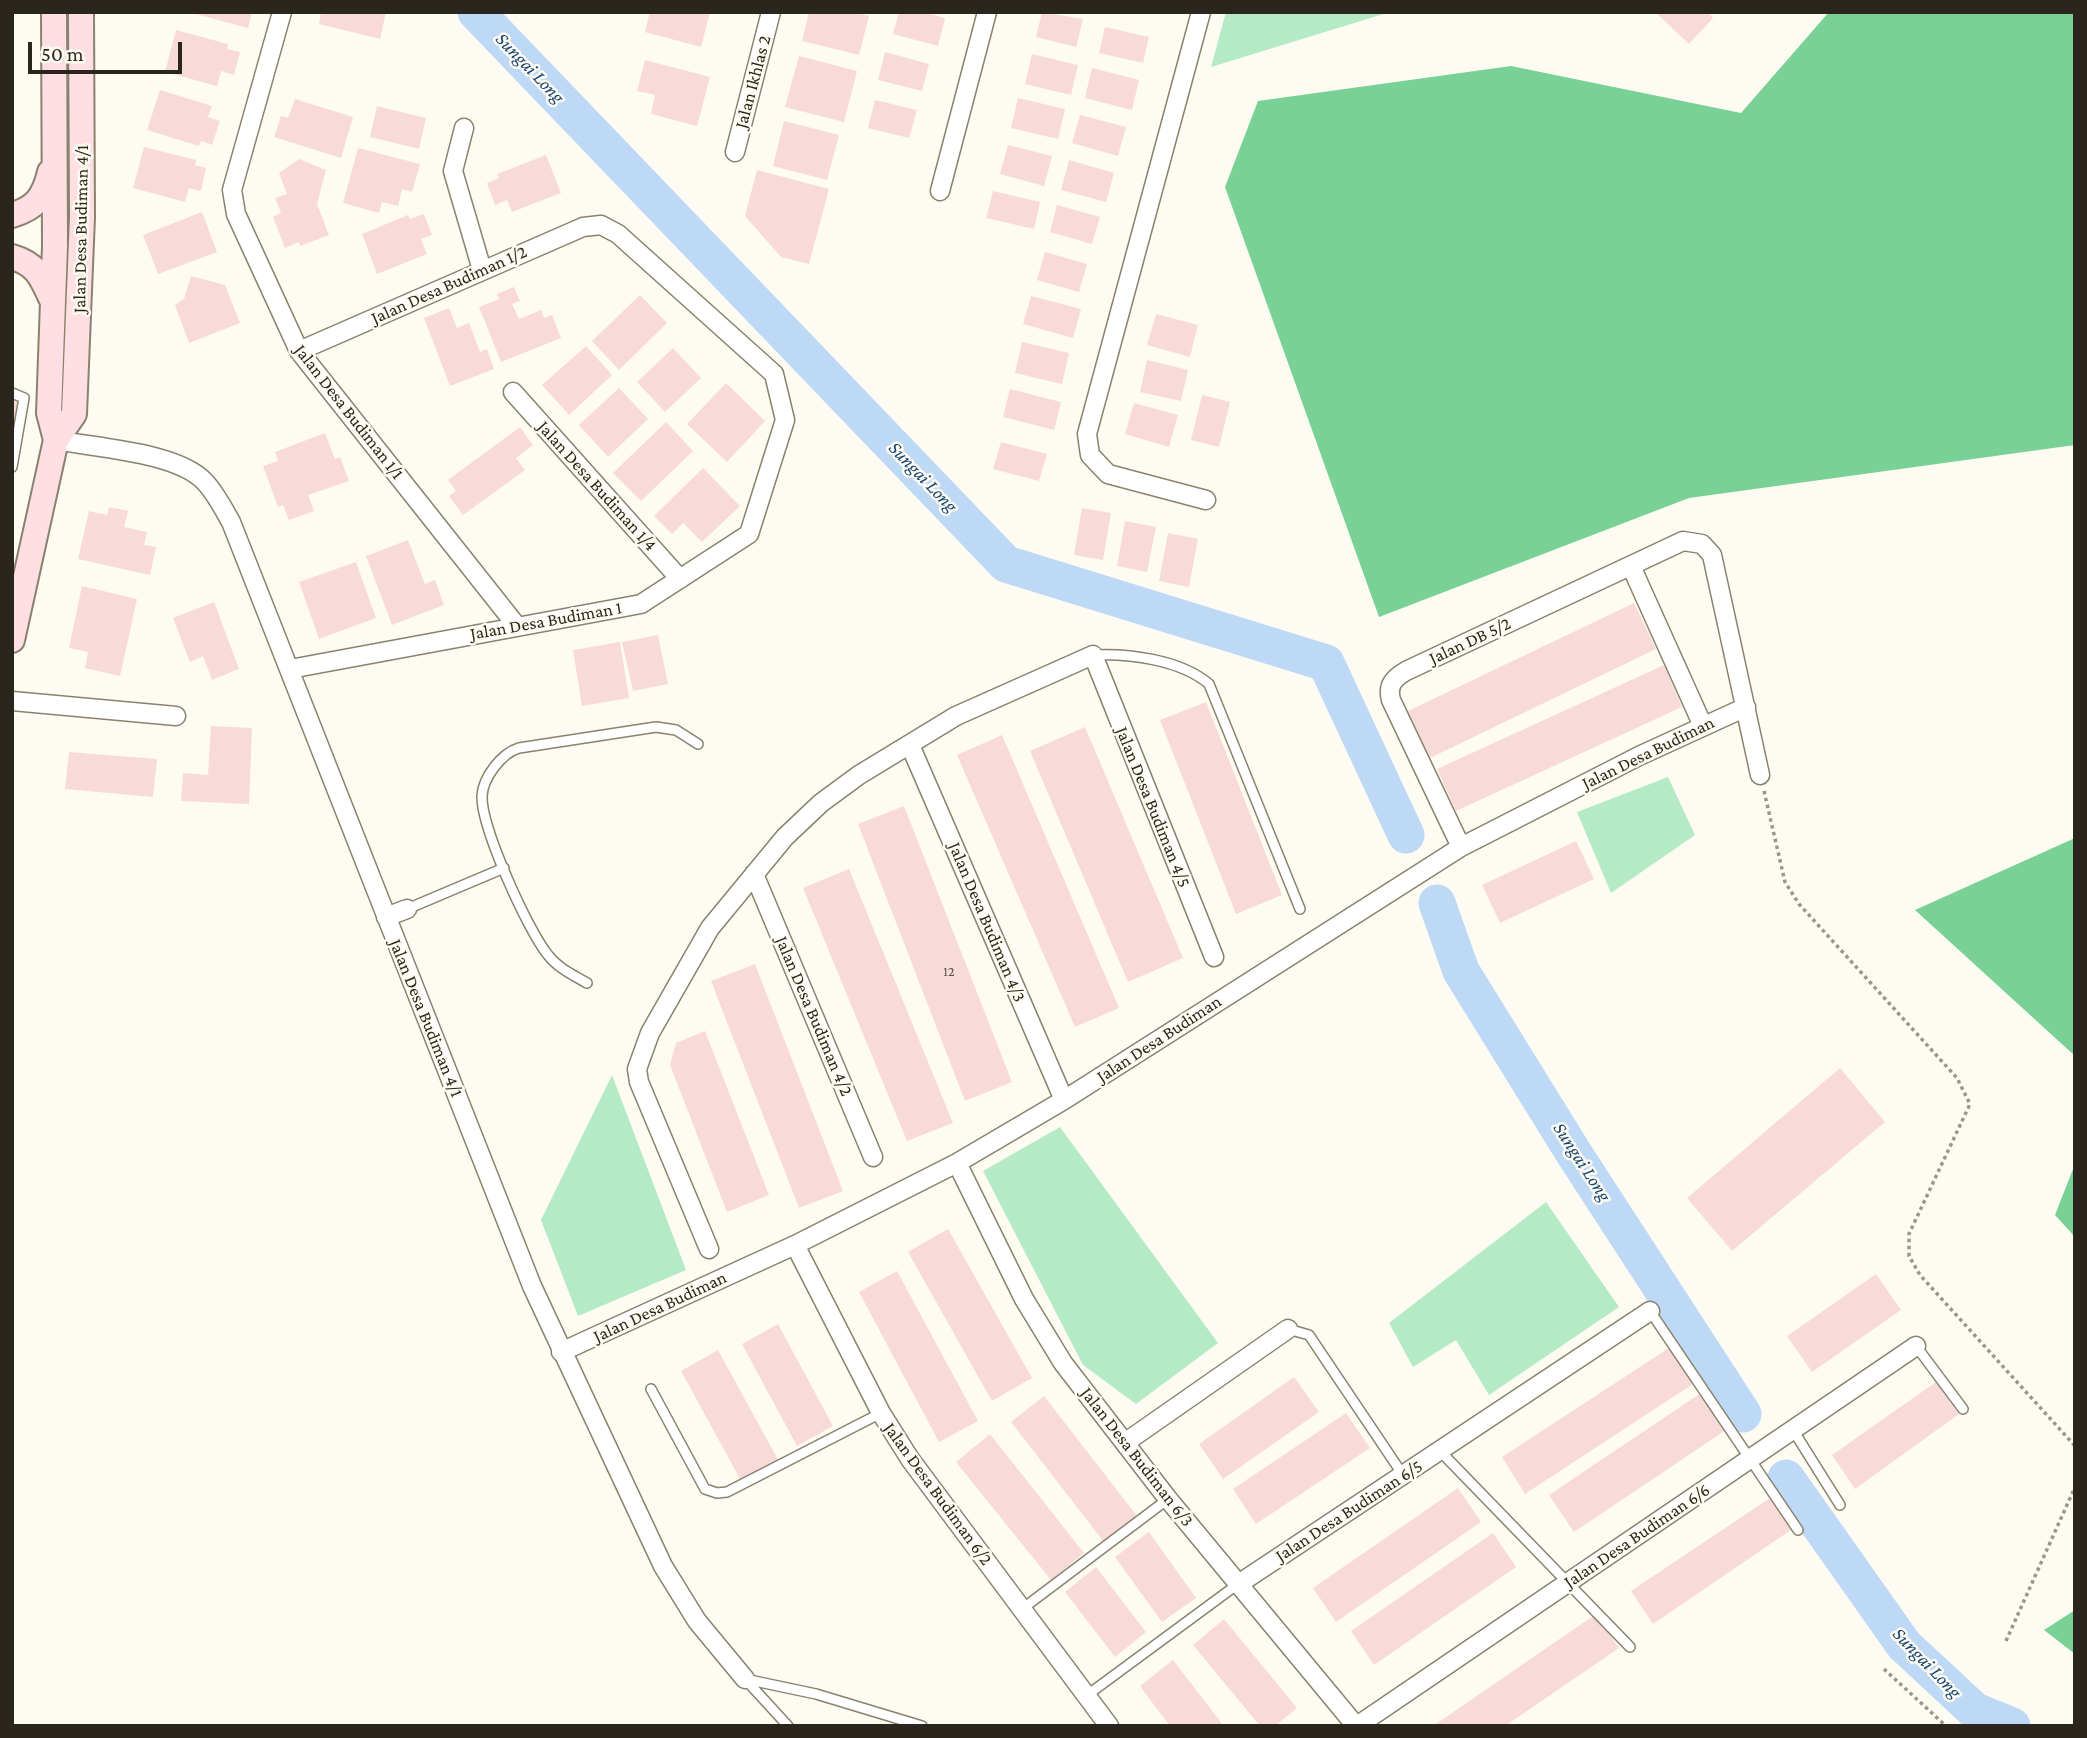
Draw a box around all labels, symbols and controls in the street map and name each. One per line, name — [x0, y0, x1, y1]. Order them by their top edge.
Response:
scale bar — [32, 28, 186, 72]
water label: Sungai Long — [491, 28, 569, 108]
street label: Jalan Ikhlas 2 — [730, 33, 776, 131]
text: 50 m — [41, 42, 84, 66]
street label: Jalan Desa Budiman 4/1 — [69, 145, 93, 313]
street label: Jalan Desa Budiman 1/2 — [368, 241, 530, 329]
street label: Jalan Desa Budiman 1/1 — [290, 340, 408, 484]
street label: Jalan Desa Budiman 1/4 — [533, 416, 661, 556]
water label: Sungai Long — [884, 437, 962, 517]
street label: Jalan Desa Budiman 1 — [468, 597, 624, 645]
street label: Jalan DB 5/2 — [1426, 613, 1514, 669]
street label: Jalan Desa Budiman — [1578, 712, 1718, 794]
street label: Jalan Desa Budiman 4/5 — [1111, 724, 1195, 890]
street label: Jalan Desa Budiman 4/3 — [944, 839, 1030, 1005]
street label: Jalan Desa Budiman 4/2 — [771, 933, 857, 1099]
street label: Jalan Desa Budiman 4/1 — [384, 936, 468, 1100]
house number: 12 — [943, 964, 955, 980]
street label: Jalan Desa Budiman — [1093, 991, 1225, 1087]
water label: Sungai Long — [1548, 1118, 1616, 1206]
street label: Jalan Desa Budiman — [590, 1267, 730, 1347]
street label: Jalan Desa Budiman 6/3 — [1076, 1383, 1198, 1531]
street label: Jalan Desa Budiman 6/2 — [879, 1418, 997, 1570]
street label: Jalan Desa Budiman 6/5 — [1271, 1455, 1427, 1567]
street label: Jalan Desa Budiman 6/6 — [1560, 1479, 1714, 1593]
water label: Sungai Long — [1888, 1623, 1966, 1703]

